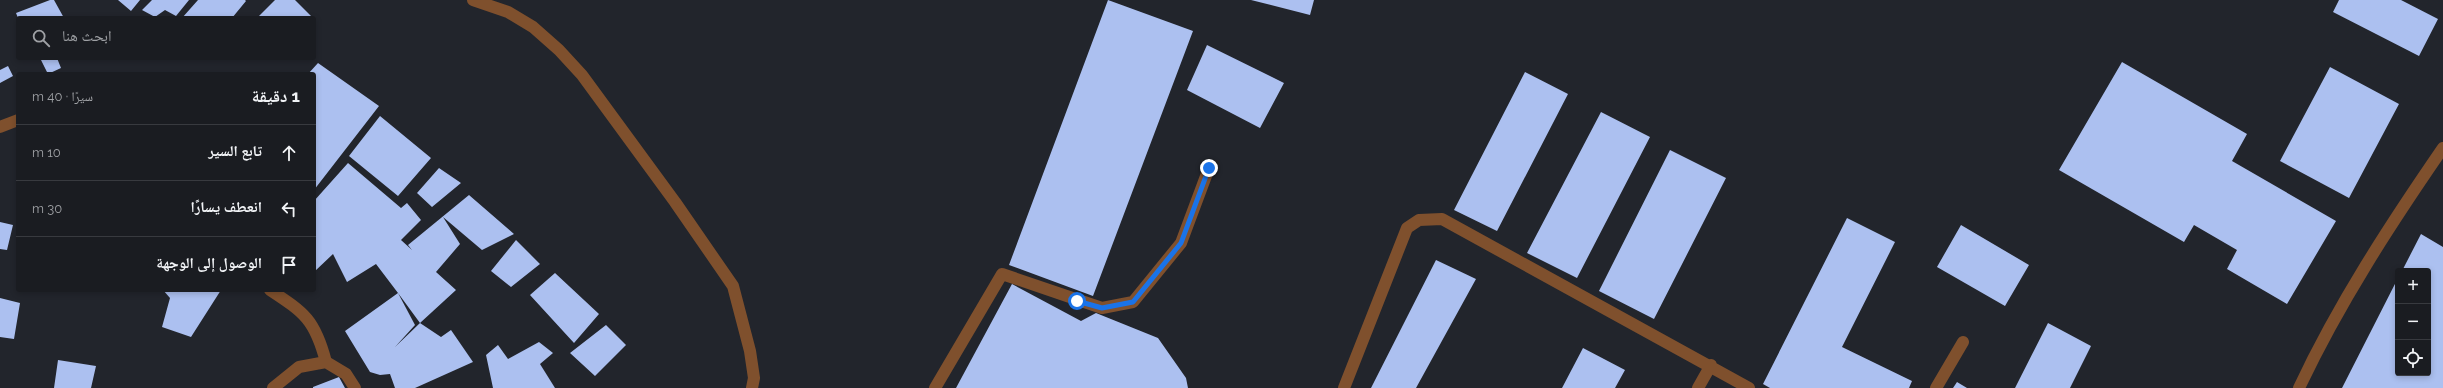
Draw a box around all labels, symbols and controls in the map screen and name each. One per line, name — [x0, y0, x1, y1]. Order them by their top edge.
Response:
search box — [16, 16, 316, 60]
icon: search — [30, 27, 52, 49]
text: ابحث هنا — [62, 27, 112, 45]
text: 1 دقيقة — [252, 86, 300, 106]
text: سيرًا · 40 m — [32, 89, 93, 104]
text: تابع السير — [208, 142, 262, 160]
icon: ahead — [278, 142, 300, 164]
text: 10 m — [32, 145, 61, 160]
route end — [1200, 159, 1218, 177]
text: انعطف يسارًا — [190, 198, 262, 216]
icon: left — [278, 198, 300, 220]
text: 30 m — [32, 201, 62, 216]
text: الوصول إلى الوجهة — [156, 254, 262, 272]
icon: arrive — [278, 254, 300, 276]
map controls — [2395, 268, 2431, 376]
button: + — [2395, 268, 2431, 304]
route start — [1068, 292, 1086, 310]
button: − — [2395, 304, 2431, 340]
button: locate — [2395, 340, 2431, 376]

